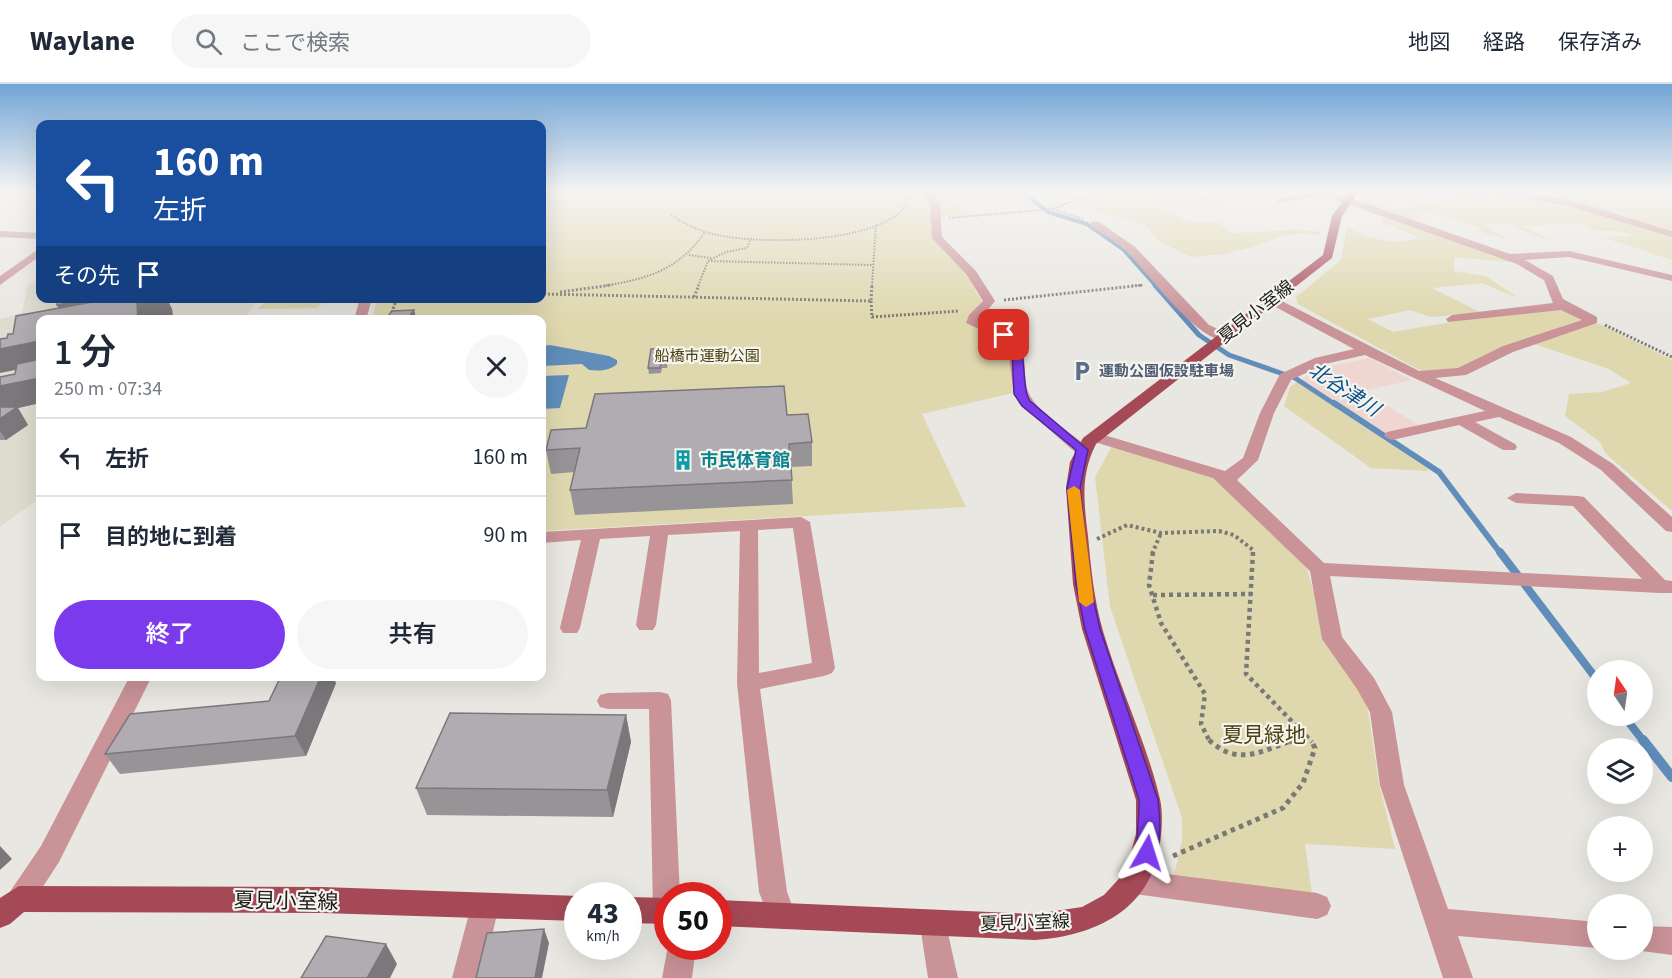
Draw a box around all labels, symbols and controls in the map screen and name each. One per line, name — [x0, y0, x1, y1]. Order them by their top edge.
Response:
search box — [171, 14, 591, 68]
text: Waylane — [30, 21, 135, 61]
icon: search — [192, 25, 225, 58]
text: ここで検索 — [240, 27, 350, 59]
text: 地図 — [1408, 27, 1450, 57]
text: 経路 — [1483, 27, 1525, 57]
text: 保存済み — [1558, 27, 1642, 57]
text: 160 m — [153, 132, 264, 192]
icon: left — [54, 144, 132, 222]
text: 左折 — [153, 191, 207, 230]
icon: arrive — [132, 258, 165, 291]
text: その先 — [54, 260, 120, 292]
street label: 夏見小室線 — [1213, 274, 1299, 350]
pin — [978, 309, 1029, 360]
icon: arrive — [987, 318, 1020, 351]
text: 1 分 — [54, 327, 116, 378]
button: close — [465, 335, 528, 398]
park label: 船橋市運動公園 — [654, 346, 760, 367]
water label: 北谷津川 — [1303, 356, 1387, 425]
parking icon: 運動公園仮設駐車場 — [1070, 359, 1094, 383]
place label: 運動公園仮設駐車場 — [1099, 361, 1234, 382]
text: 250 m · 07:34 — [54, 375, 162, 403]
icon: left — [54, 441, 87, 474]
text: 160 m — [473, 441, 528, 473]
text: 左折 — [105, 443, 149, 475]
building icon: 市民体育館 — [671, 448, 695, 472]
place label: 市民体育館 — [700, 448, 790, 473]
icon: arrive — [54, 519, 87, 552]
text: 90 m — [483, 519, 528, 551]
text: 目的地に到着 — [105, 521, 237, 553]
button: 終了 — [54, 600, 285, 669]
button: 共有 — [297, 600, 528, 669]
north arrow — [1587, 660, 1653, 726]
map controls — [1587, 660, 1653, 960]
park label: 夏見緑地 — [1222, 720, 1306, 750]
button: layers — [1587, 738, 1653, 804]
button: + — [1587, 816, 1653, 882]
position arrow — [1115, 821, 1179, 885]
speed limit sign: 50 — [654, 882, 732, 960]
street label: 夏見小室線 — [233, 885, 339, 917]
text: 43 — [587, 892, 619, 935]
button: − — [1587, 894, 1653, 960]
street label: 夏見小室線 — [980, 909, 1070, 937]
text: km/h — [586, 926, 620, 947]

